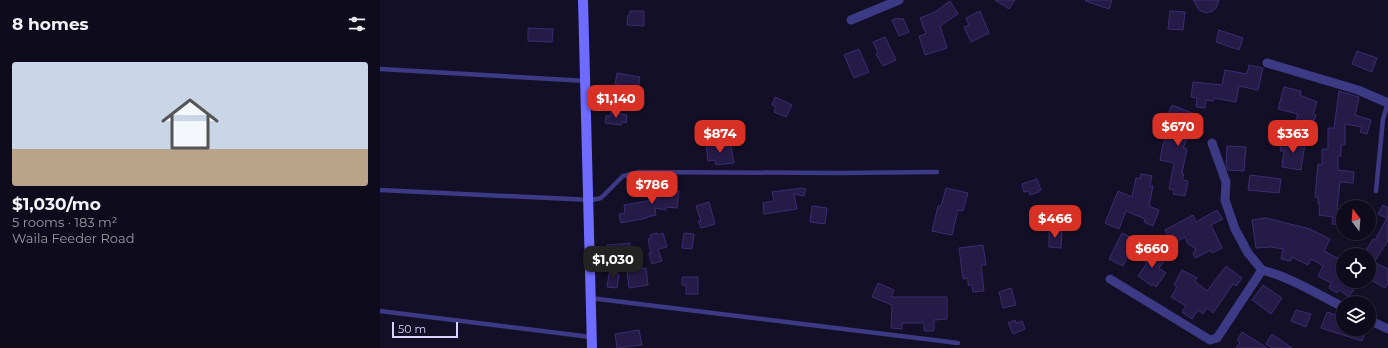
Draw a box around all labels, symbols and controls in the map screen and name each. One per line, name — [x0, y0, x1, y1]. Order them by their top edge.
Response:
icon: filters — [346, 13, 368, 35]
text: 8 homes — [12, 14, 89, 34]
pin: $1,140 — [583, 85, 649, 119]
icon: home — [154, 88, 226, 160]
text: $1,140 — [596, 90, 636, 106]
pin: $670 — [1154, 113, 1202, 147]
text: $670 — [1161, 118, 1195, 134]
pin: $874 — [696, 120, 744, 154]
pin: $363 — [1269, 120, 1317, 154]
text: $874 — [703, 125, 737, 141]
text: $363 — [1277, 125, 1309, 141]
pin: $786 — [628, 171, 676, 205]
text: $786 — [636, 176, 668, 192]
text: $1,030/mo — [12, 194, 101, 214]
north arrow — [1336, 200, 1376, 240]
map controls — [1336, 200, 1376, 336]
pin: $466 — [1031, 205, 1079, 239]
text: $466 — [1038, 210, 1072, 226]
text: 5 rooms · 183 m² — [12, 214, 117, 230]
text: Waila Feeder Road — [12, 230, 134, 246]
pin: $660 — [1128, 235, 1176, 269]
text: $660 — [1135, 240, 1169, 256]
pin: $1,030 — [580, 246, 646, 280]
button: locate — [1336, 248, 1376, 288]
text: $1,030 — [592, 251, 634, 267]
button: layers — [1336, 296, 1376, 336]
scale bar — [392, 320, 458, 339]
text: 50 m — [398, 322, 426, 336]

